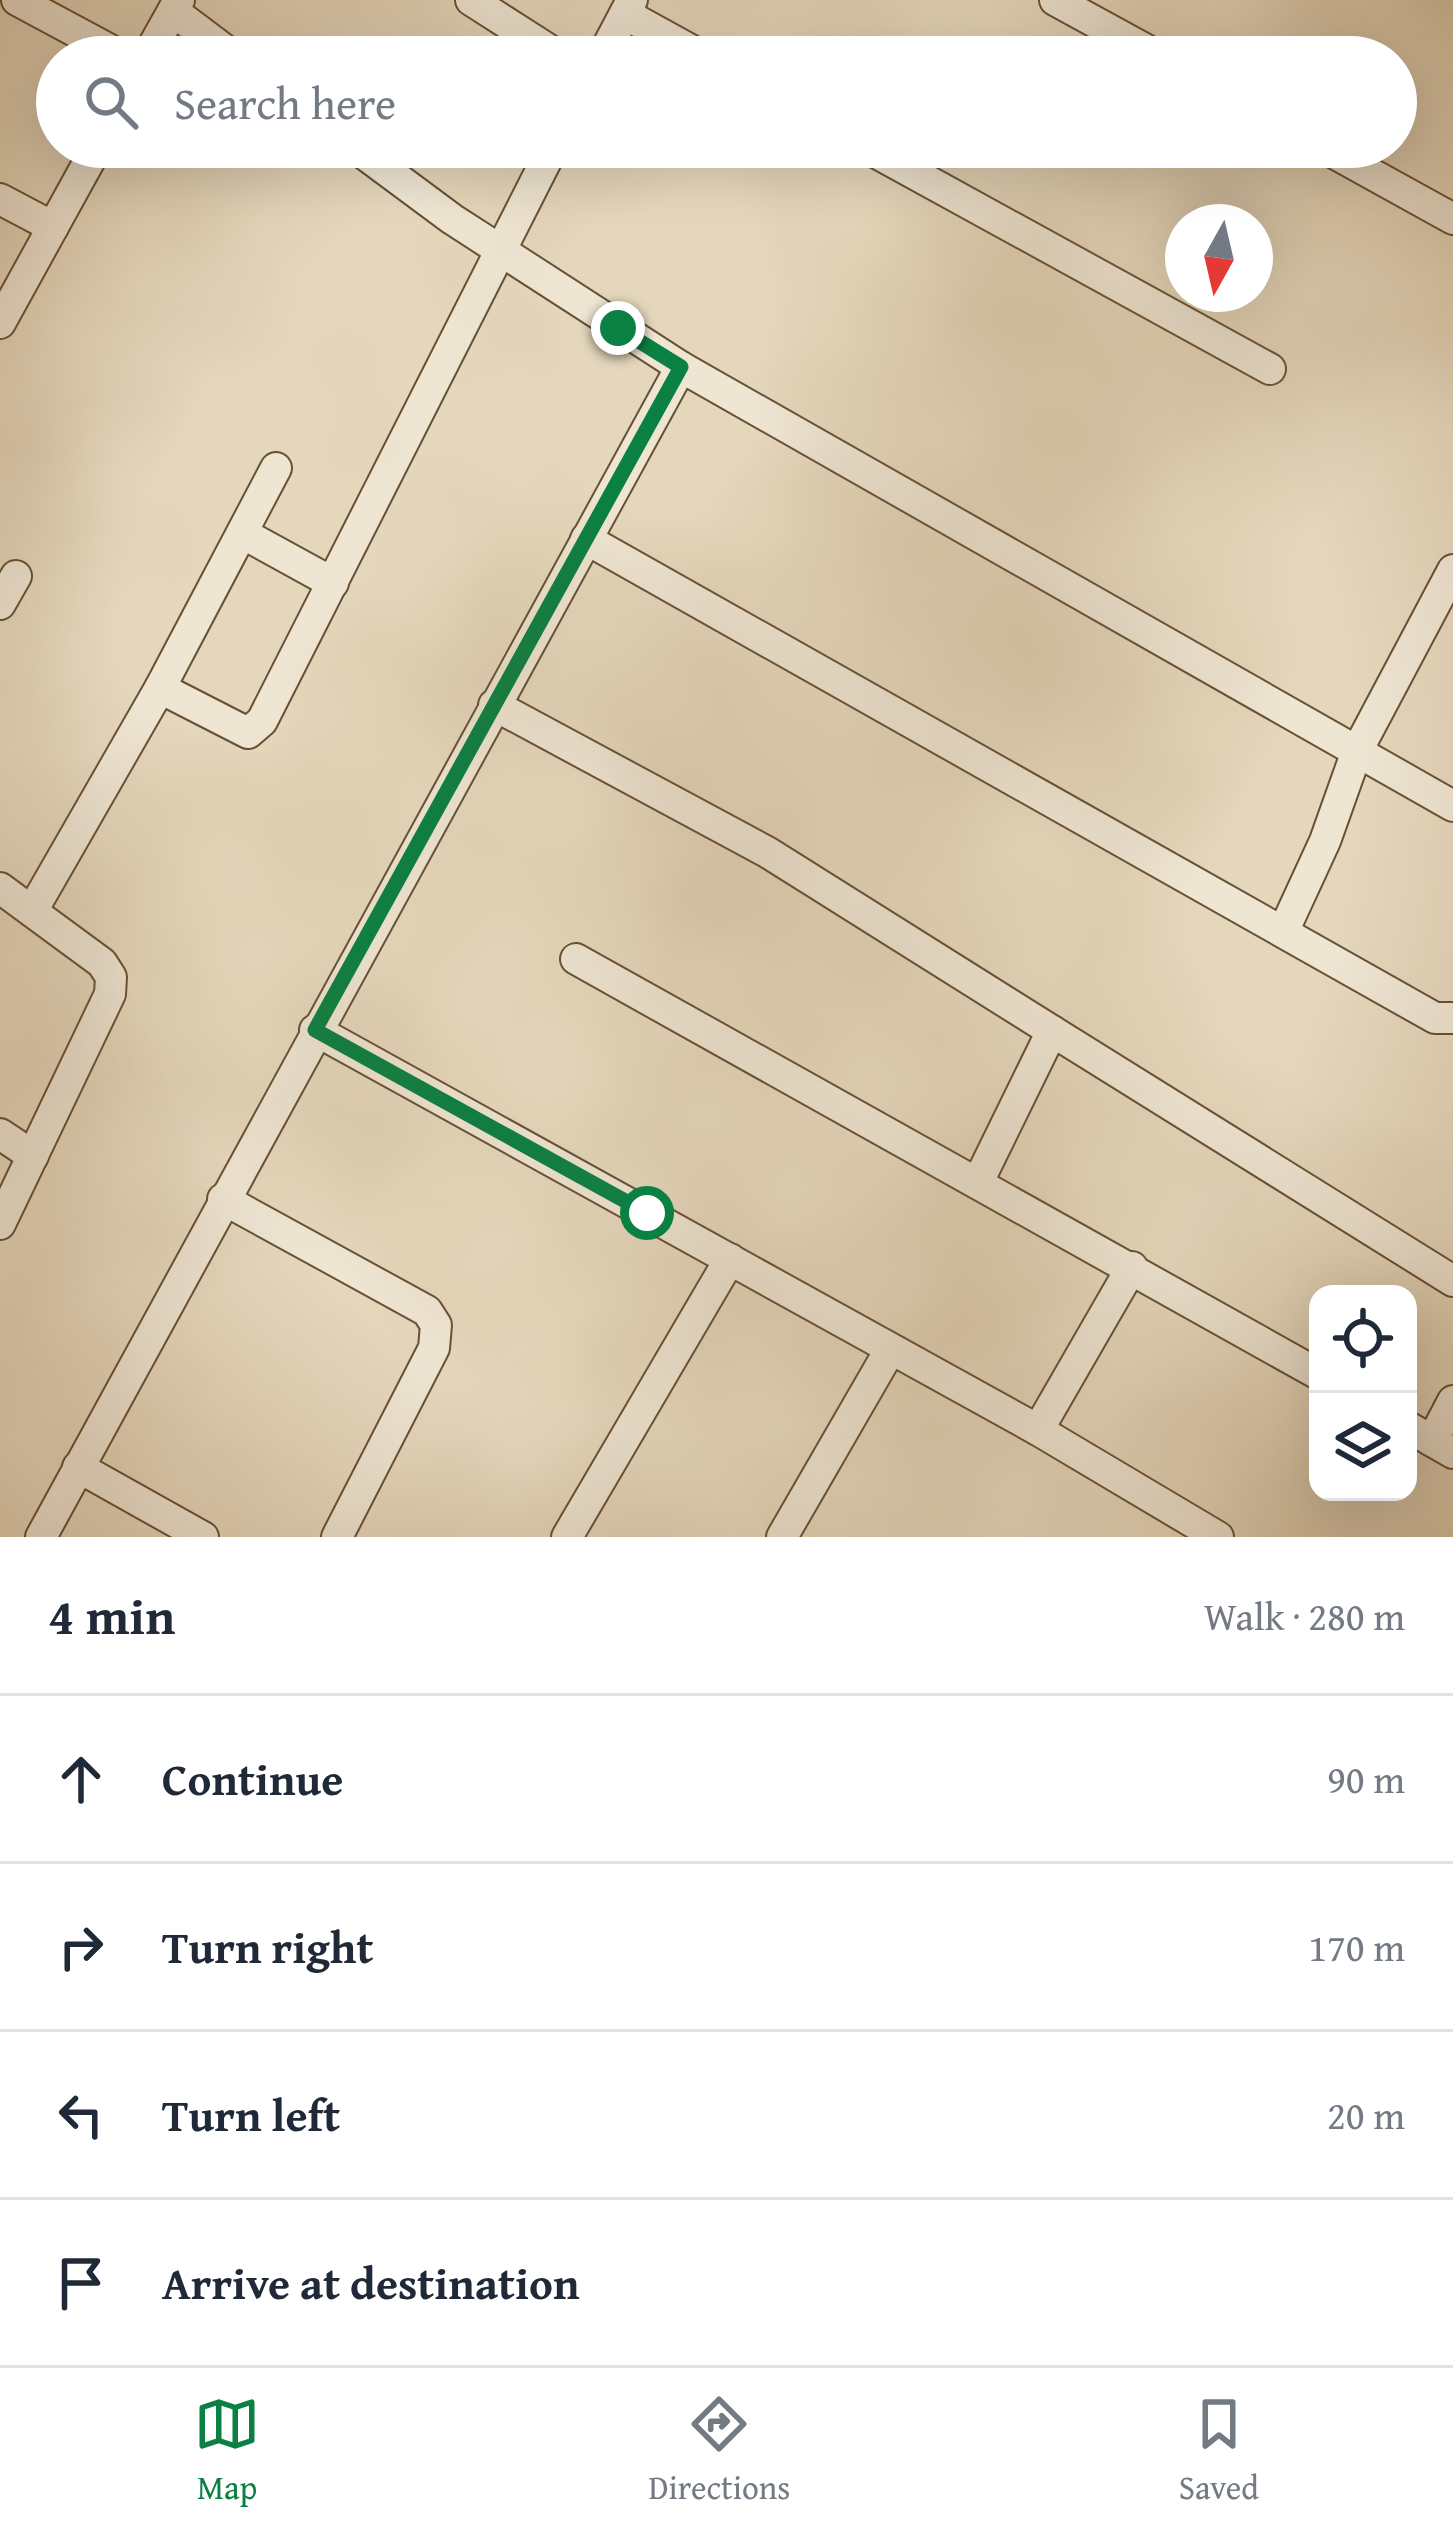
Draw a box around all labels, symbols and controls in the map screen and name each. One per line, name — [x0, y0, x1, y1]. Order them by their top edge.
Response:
search box — [36, 36, 1417, 168]
icon: search — [78, 69, 144, 135]
text: Search here — [174, 70, 396, 135]
north arrow — [1165, 204, 1273, 312]
route end — [591, 301, 645, 355]
route start — [620, 1186, 674, 1240]
map controls — [1309, 1285, 1417, 1501]
button: locate — [1309, 1285, 1417, 1393]
button: layers — [1309, 1393, 1417, 1501]
text: 4 min — [48, 1578, 175, 1653]
text: Walk · 280 m — [1204, 1587, 1405, 1644]
icon: ahead — [48, 1746, 114, 1812]
text: Continue — [162, 1746, 343, 1811]
text: 90 m — [1327, 1750, 1405, 1807]
icon: right — [48, 1914, 114, 1980]
text: Turn right — [162, 1914, 374, 1979]
text: 170 m — [1308, 1918, 1405, 1975]
icon: left — [48, 2082, 114, 2148]
text: Turn left — [162, 2082, 340, 2147]
text: 20 m — [1327, 2086, 1405, 2143]
icon: arrive — [48, 2250, 114, 2316]
text: Arrive at destination — [162, 2250, 580, 2315]
tab: Map — [194, 2391, 260, 2511]
tab: Directions — [649, 2391, 790, 2511]
tab: Saved — [1179, 2391, 1259, 2511]

